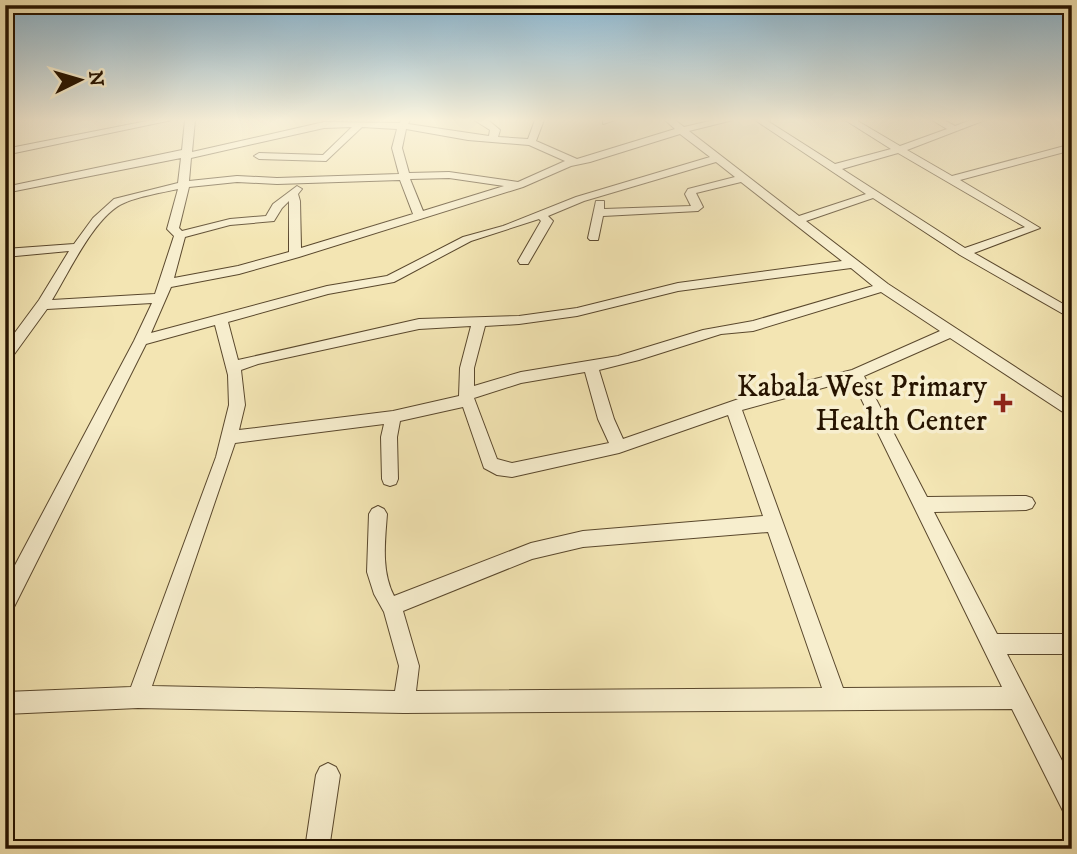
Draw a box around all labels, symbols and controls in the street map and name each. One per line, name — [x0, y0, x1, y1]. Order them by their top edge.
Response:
north arrow — [46, 46, 116, 116]
text: N — [83, 70, 108, 88]
place label: Kabala West Primary Health Center — [737, 369, 988, 440]
marker: Kabala West Primary Health Center — [993, 393, 1013, 413]

